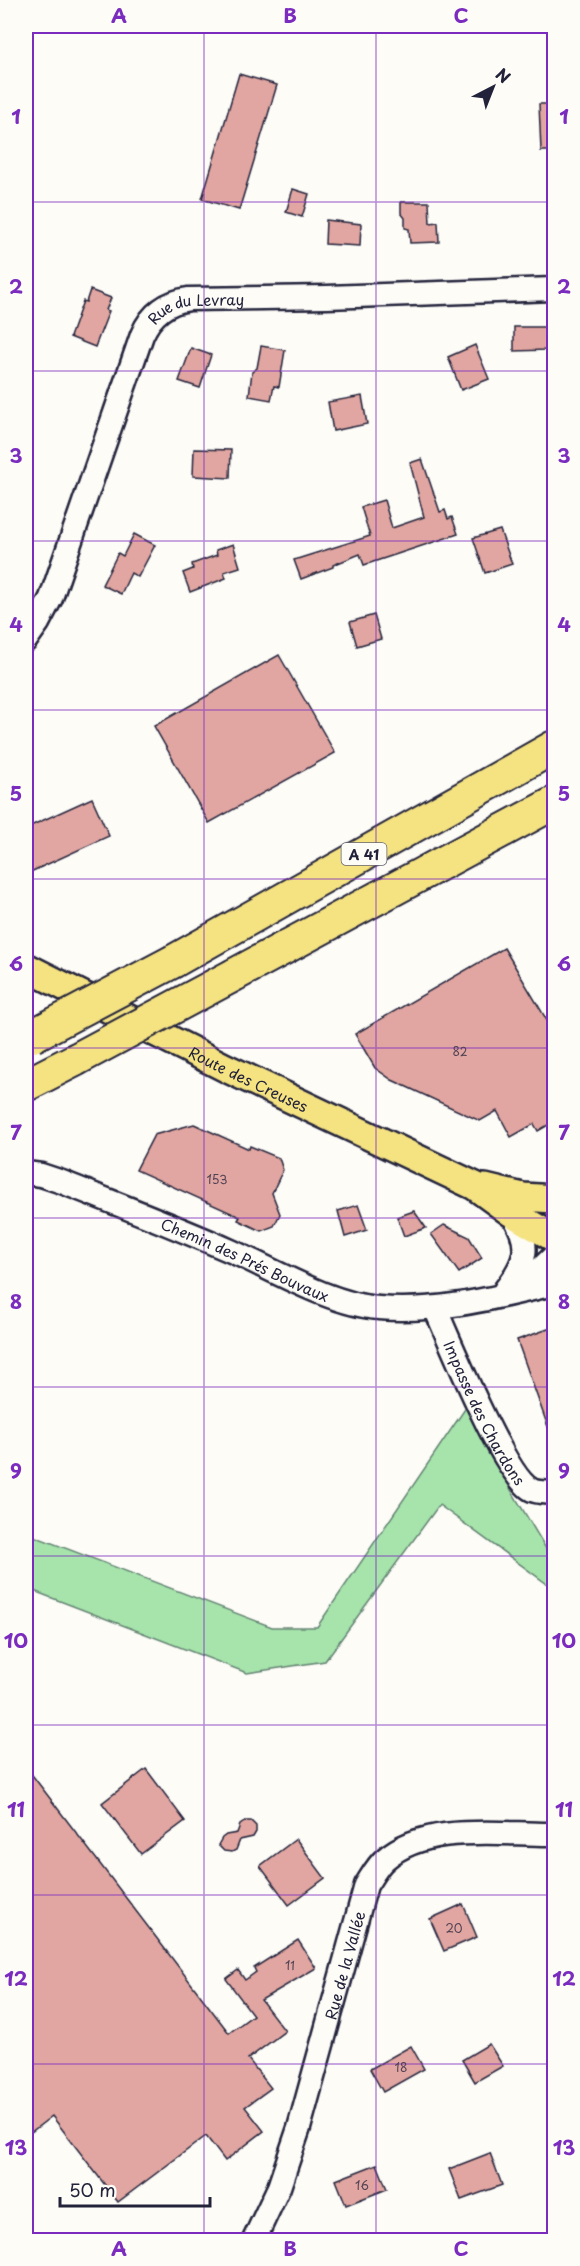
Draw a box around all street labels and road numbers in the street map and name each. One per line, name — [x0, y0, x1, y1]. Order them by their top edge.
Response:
street label: Rue du Levray — [141, 287, 244, 329]
road number: A 41 — [342, 843, 386, 865]
street label: Route des Creuses — [185, 1040, 312, 1117]
street label: Chemin des Prés Bouvaux — [158, 1211, 333, 1307]
street label: Impasse des Chardons — [439, 1337, 532, 1490]
street label: Rue de la Vallée — [318, 1908, 370, 2022]

